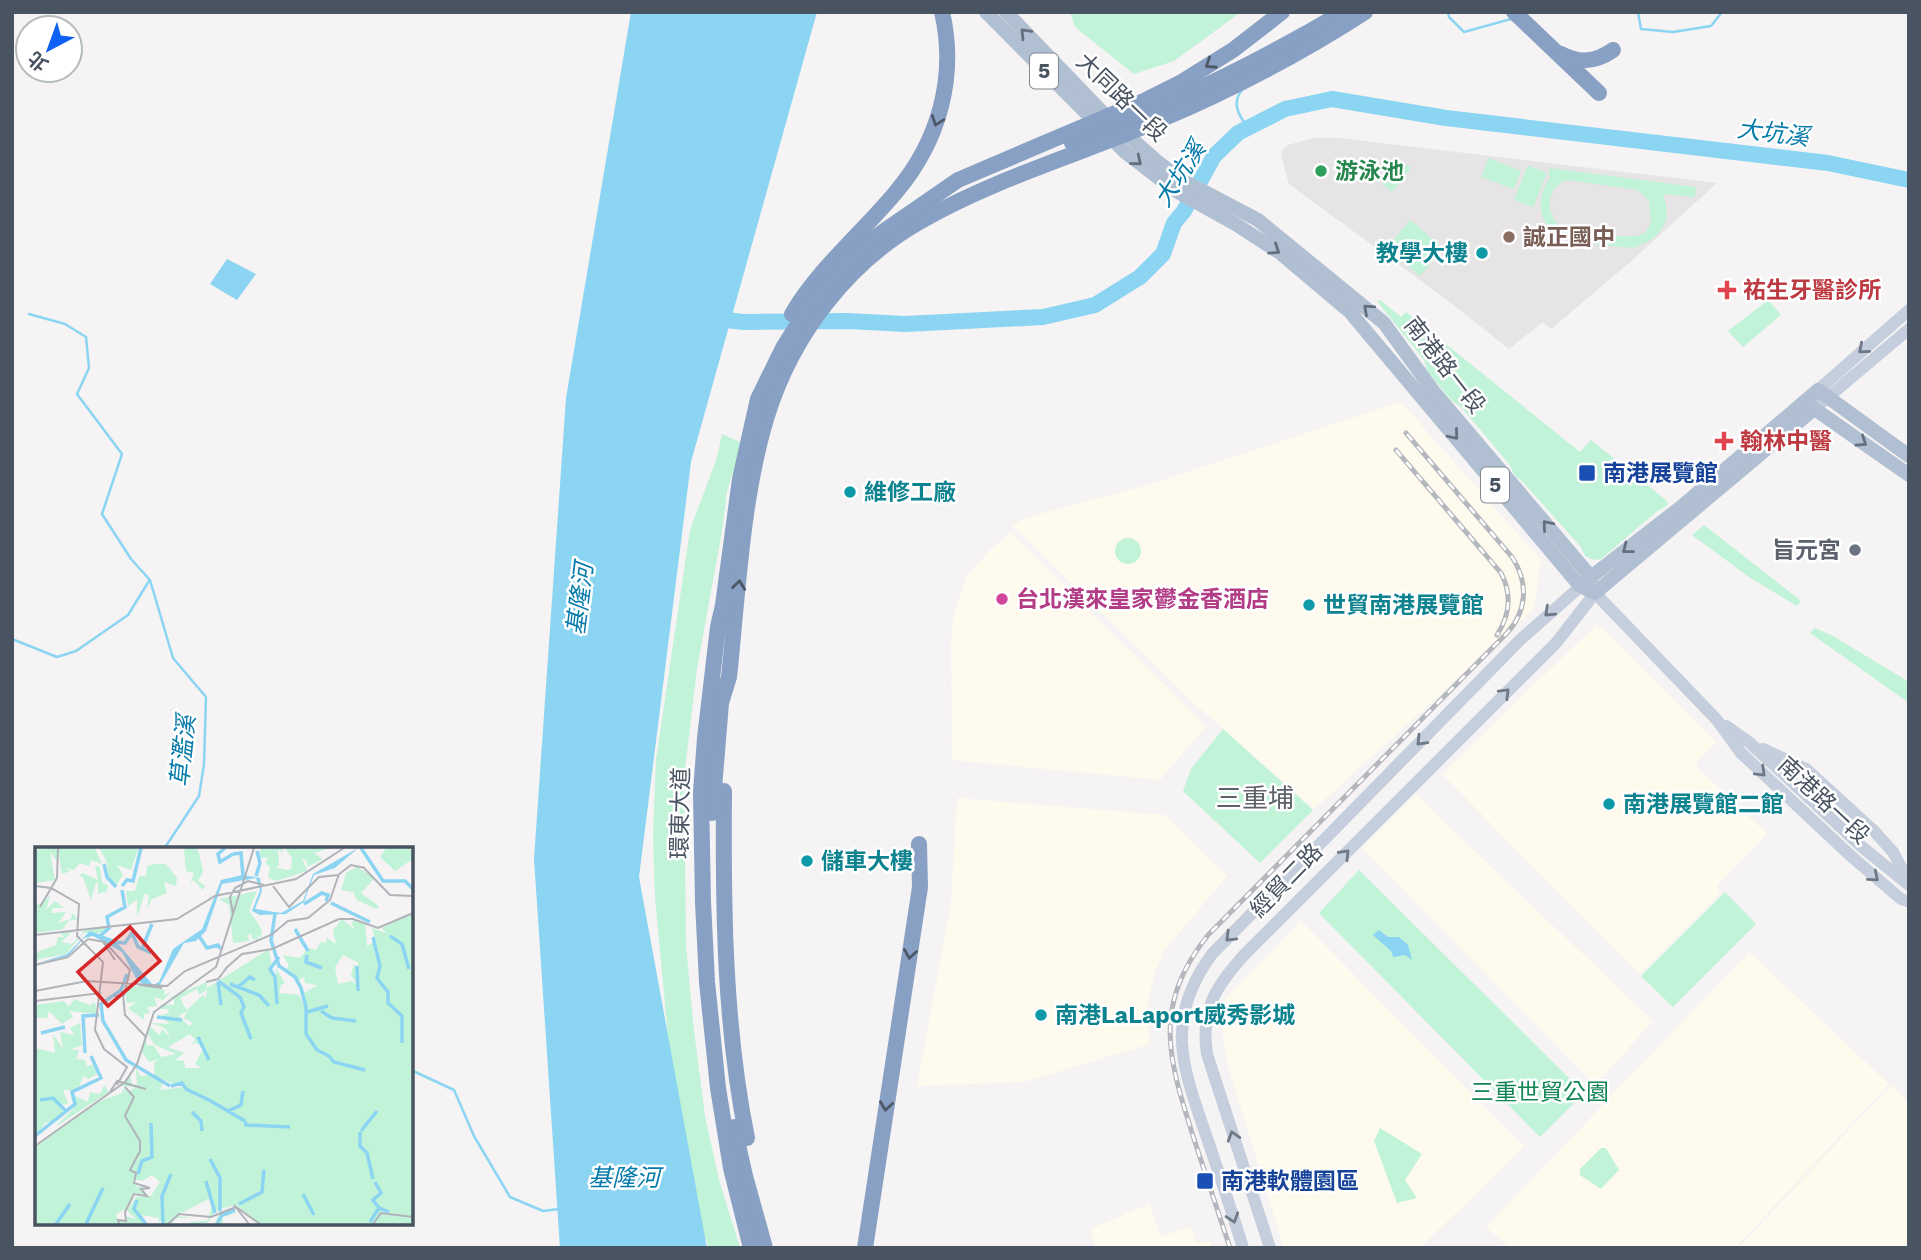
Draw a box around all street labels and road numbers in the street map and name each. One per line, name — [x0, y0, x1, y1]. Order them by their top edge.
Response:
street label: 大同路一段 — [1071, 48, 1172, 147]
road number: 5 — [1030, 54, 1058, 88]
street label: 南港路一段 — [1399, 312, 1491, 419]
road number: 5 — [1481, 468, 1509, 503]
street label: 南港路一段 — [1772, 751, 1875, 849]
street label: 環東大道 — [666, 767, 695, 859]
street label: 經貿二路 — [1245, 838, 1328, 923]

